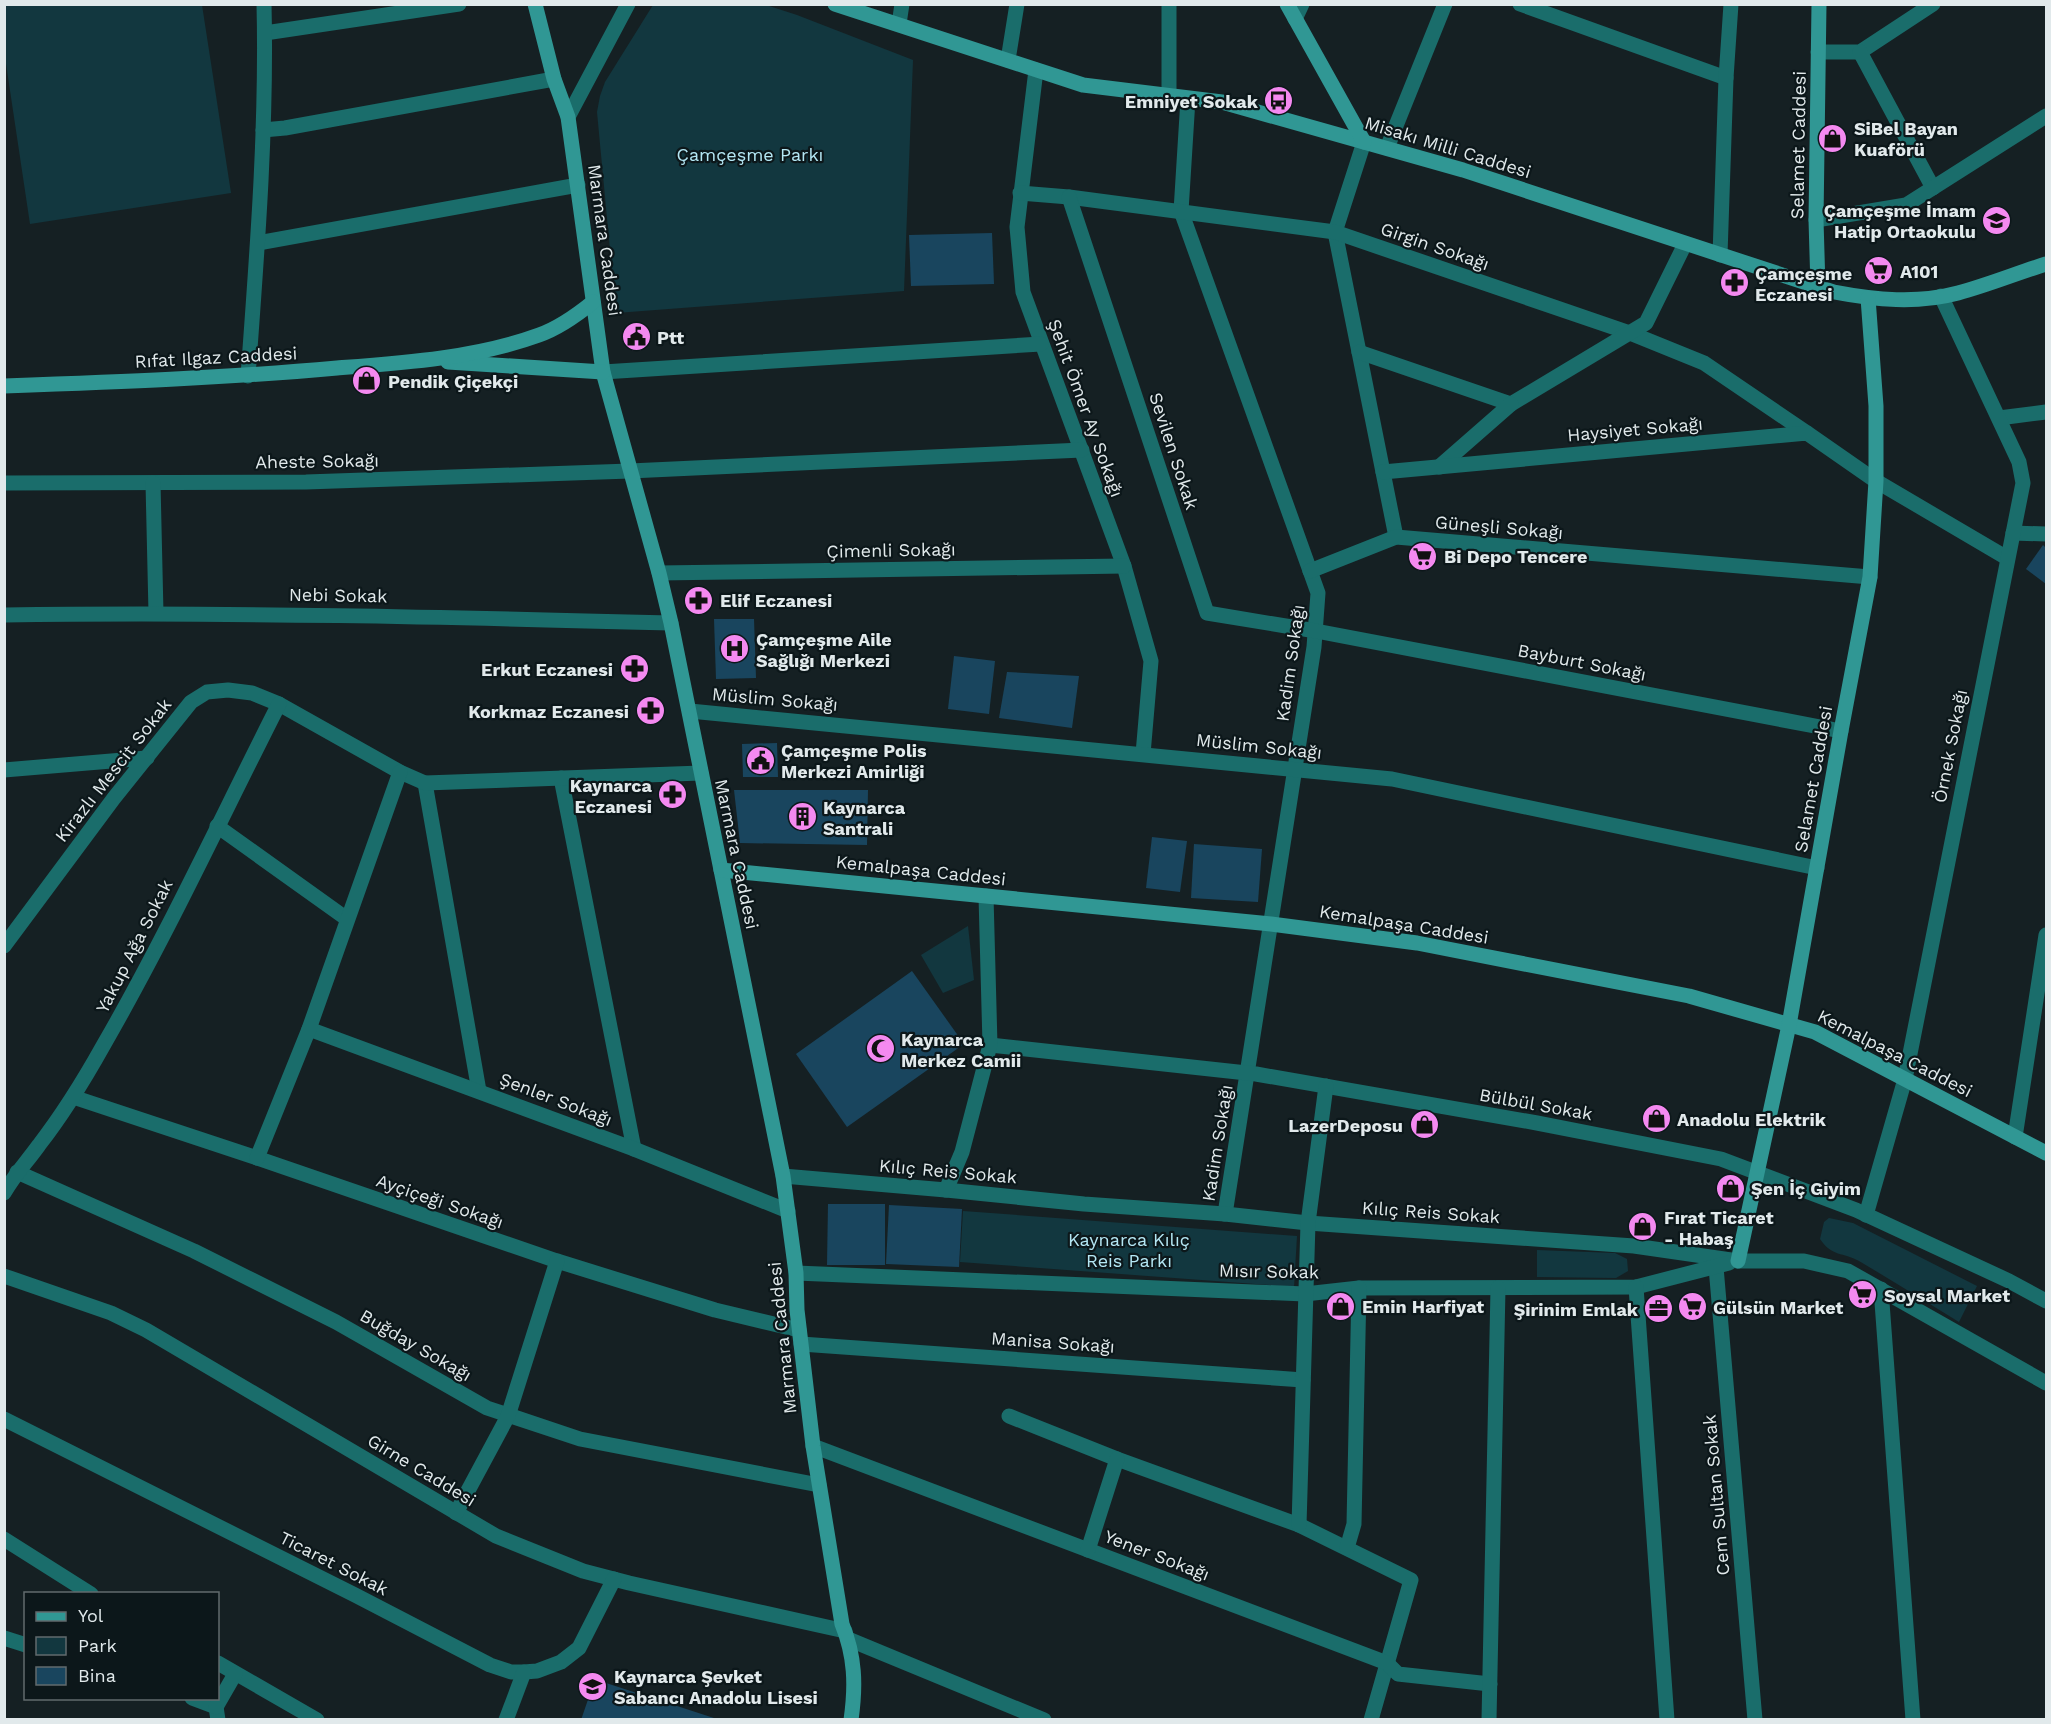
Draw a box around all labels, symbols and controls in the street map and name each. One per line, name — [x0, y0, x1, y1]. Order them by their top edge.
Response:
street label: Selamet Caddesi — [1786, 71, 1810, 219]
bus stop icon: Emniyet Sokak — [1263, 85, 1295, 117]
place label: Emniyet Sokak — [1125, 91, 1259, 112]
street label: Misakı Milli Caddesi — [1362, 112, 1534, 182]
place label: SiBel Bayan Kuaförü — [1854, 118, 1958, 160]
shop icon: SiBel Bayan Kuaförü — [1817, 122, 1849, 154]
park label: Çamçeşme Parkı — [677, 144, 823, 165]
street label: Marmara Caddesi — [584, 163, 626, 317]
place label: Çamçeşme İmam Hatip Ortaokulu — [1824, 200, 1976, 242]
school or university icon: Çamçeşme İmam Hatip Ortaokulu — [1981, 204, 2013, 236]
street label: Girgin Sokağı — [1378, 218, 1492, 274]
supermarket icon: A101 — [1863, 255, 1895, 287]
place label: A101 — [1900, 261, 1938, 282]
place label: Çamçeşme Eczanesi — [1755, 263, 1852, 305]
pharmacy icon: Çamçeşme Eczanesi — [1718, 267, 1750, 299]
street label: Şehit Ömer Ay Sokağı — [1044, 316, 1128, 500]
public building icon: Ptt — [620, 321, 652, 353]
place label: Ptt — [657, 327, 684, 348]
street label: Rıfat Ilgaz Caddesi — [134, 342, 298, 372]
shop icon: Pendik Çiçekçi — [351, 365, 383, 397]
place label: Pendik Çiçekçi — [388, 371, 518, 392]
street label: Sevilen Sokak — [1145, 390, 1203, 512]
street label: Haysiyet Sokağı — [1566, 413, 1704, 445]
street label: Aheste Sokağı — [255, 449, 379, 473]
street label: Güneşli Sokağı — [1434, 511, 1564, 543]
street label: Çimenli Sokağı — [826, 538, 956, 562]
supermarket icon: Bi Depo Tencere — [1407, 540, 1439, 572]
place label: Bi Depo Tencere — [1444, 546, 1587, 567]
street label: Nebi Sokak — [289, 584, 387, 606]
pharmacy icon: Elif Eczanesi — [683, 584, 715, 616]
place label: Elif Eczanesi — [720, 590, 832, 611]
street label: Kadim Sokağı — [1271, 603, 1309, 723]
place label: Çamçeşme Aile Sağlığı Merkezi — [756, 629, 892, 671]
hospital icon: Çamçeşme Aile Sağlığı Merkezi — [719, 633, 751, 665]
street label: Bayburt Sokağı — [1516, 639, 1648, 685]
pharmacy icon: Erkut Eczanesi — [618, 653, 650, 685]
place label: Erkut Eczanesi — [481, 659, 613, 680]
street label: Müslim Sokağı — [711, 683, 839, 715]
street label: Örnek Sokağı — [1929, 687, 1971, 805]
street label: Kirazlı Mescit Sokak — [50, 694, 176, 846]
pharmacy icon: Korkmaz Eczanesi — [634, 695, 666, 727]
place label: Korkmaz Eczanesi — [468, 701, 629, 722]
street label: Selamet Caddesi — [1790, 704, 1836, 854]
street label: Müslim Sokağı — [1195, 729, 1323, 763]
place label: Çamçeşme Polis Merkezi Amirliği — [781, 740, 927, 782]
public building icon: Çamçeşme Polis Merkezi Amirliği — [744, 744, 776, 776]
place label: Kaynarca Eczanesi — [570, 775, 653, 817]
street label: Marmara Caddesi — [711, 777, 763, 931]
pharmacy icon: Kaynarca Eczanesi — [657, 779, 689, 811]
place label: Kaynarca Santrali — [823, 797, 906, 839]
building icon: Kaynarca Santrali — [786, 801, 818, 833]
street label: Kemalpaşa Caddesi — [835, 851, 1007, 889]
street label: Yakup Ağa Sokak — [91, 876, 177, 1016]
street label: Kemalpaşa Caddesi — [1318, 900, 1490, 948]
street label: Kemalpaşa Caddesi — [1814, 1005, 1976, 1101]
place label: Kaynarca Merkez Camii — [901, 1029, 1021, 1071]
mosque icon: Kaynarca Merkez Camii — [864, 1033, 896, 1065]
street label: Şenler Sokağı — [497, 1068, 615, 1130]
street label: Kadim Sokağı — [1197, 1083, 1237, 1203]
street label: Bülbül Sokak — [1478, 1084, 1594, 1124]
shop icon: Anadolu Elektrik — [1640, 1103, 1672, 1135]
shop icon: LazerDeposu — [1408, 1109, 1440, 1141]
place label: Anadolu Elektrik — [1677, 1109, 1827, 1130]
place label: LazerDeposu — [1288, 1115, 1403, 1136]
street label: Kılıç Reis Sokak — [878, 1155, 1018, 1187]
street label: Ayçiçeği Sokağı — [374, 1169, 506, 1233]
shop icon: Şen İç Giyim — [1714, 1172, 1746, 1204]
place label: Şen İç Giyim — [1751, 1178, 1861, 1199]
street label: Kılıç Reis Sokak — [1361, 1197, 1501, 1227]
place label: Fırat Ticaret - Habaş — [1664, 1207, 1774, 1249]
shop icon: Fırat Ticaret - Habaş — [1627, 1211, 1659, 1243]
park label: Kaynarca Kılıç Reis Parkı — [1068, 1229, 1190, 1271]
street label: Mısır Sokak — [1219, 1260, 1319, 1282]
street label: Marmara Caddesi — [764, 1261, 800, 1415]
supermarket icon: Soysal Market — [1847, 1279, 1879, 1311]
place label: Soysal Market — [1884, 1285, 2010, 1306]
shop icon: Emin Harfiyat — [1325, 1290, 1357, 1322]
supermarket icon: Gülsün Market — [1676, 1291, 1708, 1323]
office icon: Şirinim Emlak — [1643, 1293, 1675, 1325]
place label: Emin Harfiyat — [1362, 1296, 1484, 1317]
place label: Gülsün Market — [1713, 1297, 1844, 1318]
place label: Şirinim Emlak — [1514, 1299, 1639, 1320]
street label: Buğday Sokağı — [357, 1305, 475, 1385]
street label: Manisa Sokağı — [991, 1327, 1115, 1357]
street label: Cem Sultan Sokak — [1699, 1414, 1733, 1576]
street label: Girne Caddesi — [364, 1429, 480, 1511]
street label: Yener Sokağı — [1101, 1525, 1213, 1585]
street label: Ticaret Sokak — [276, 1527, 392, 1599]
legend — [24, 1592, 219, 1700]
text: Yol — [78, 1605, 104, 1626]
text: Park — [78, 1635, 117, 1656]
text: Bina — [78, 1665, 116, 1686]
place label: Kaynarca Şevket Sabancı Anadolu Lisesi — [614, 1666, 818, 1708]
school or university icon: Kaynarca Şevket Sabancı Anadolu Lisesi — [577, 1670, 609, 1702]

